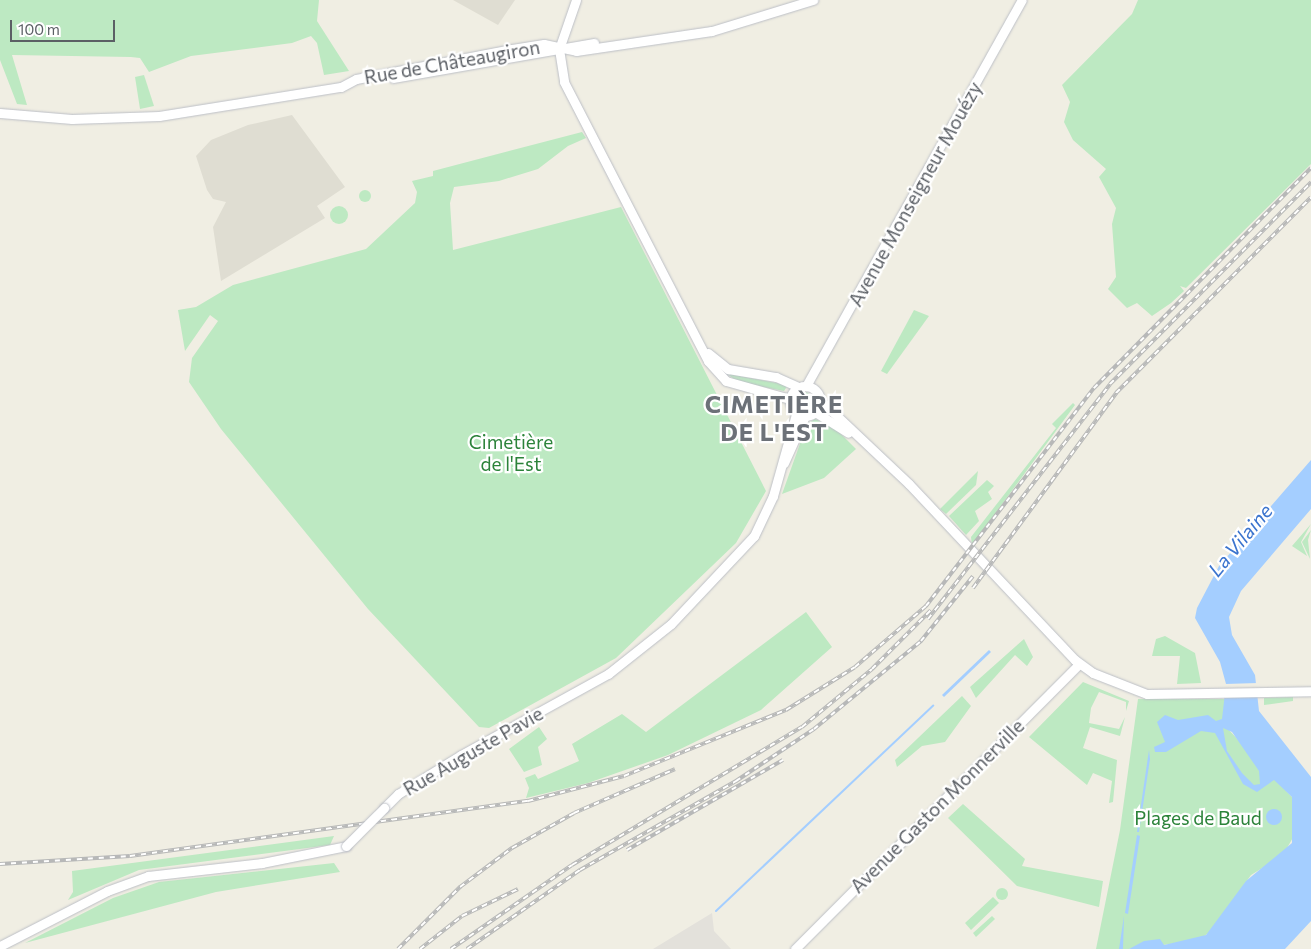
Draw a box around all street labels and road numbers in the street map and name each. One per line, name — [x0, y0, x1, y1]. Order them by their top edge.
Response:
street label: Rue de Châteaugiron — [362, 35, 542, 89]
street label: Avenue Monseigneur Mouézy — [844, 78, 986, 310]
street label: Rue Auguste Pavie — [399, 702, 547, 800]
street label: Avenue Gaston Monnerville — [845, 714, 1029, 898]

